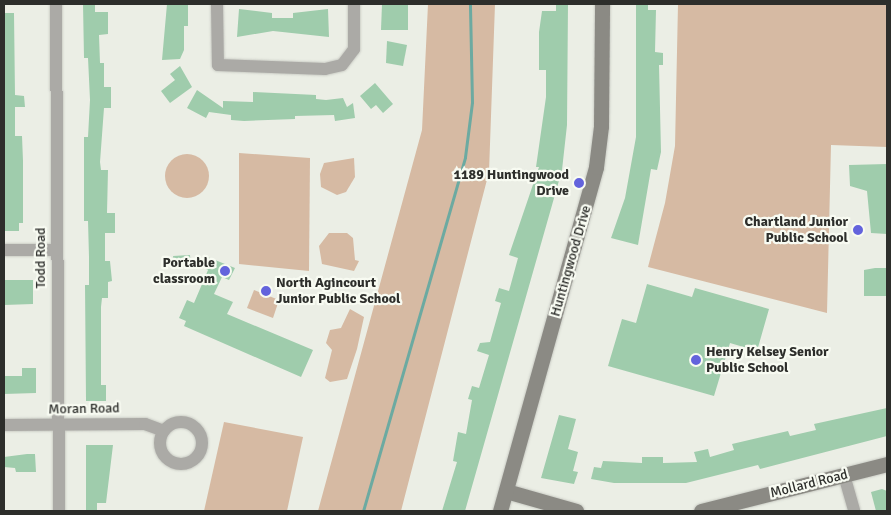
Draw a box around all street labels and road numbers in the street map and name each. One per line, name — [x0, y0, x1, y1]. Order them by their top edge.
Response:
street label: Huntingwood Drive — [547, 203, 595, 319]
street label: Todd Road — [33, 228, 49, 288]
street label: Moran Road — [48, 400, 120, 418]
street label: Mollard Road — [769, 466, 849, 502]

